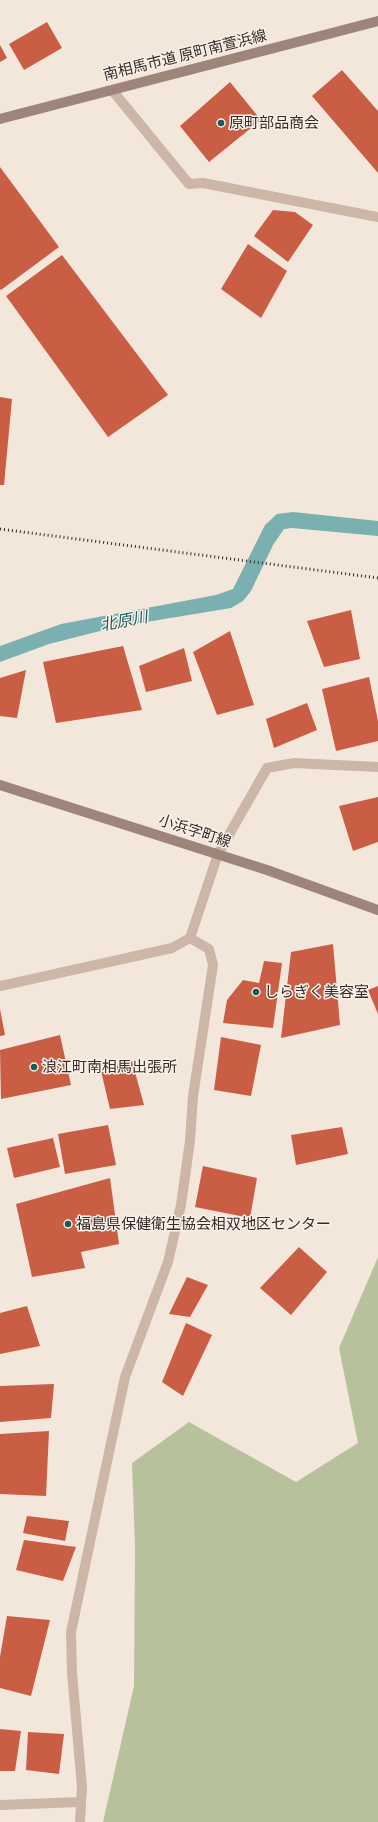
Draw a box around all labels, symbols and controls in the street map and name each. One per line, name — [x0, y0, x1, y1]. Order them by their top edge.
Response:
street label: 南相馬市道 原町南萱浜線 — [101, 26, 269, 84]
place label: 原町部品商会 — [229, 114, 319, 132]
marker: 原町部品商会 — [216, 118, 226, 128]
water label: 北原川 — [99, 607, 149, 635]
street label: 小浜字町線 — [157, 811, 233, 851]
place label: しらぎく美容室 — [264, 983, 369, 1001]
marker: しらぎく美容室 — [251, 987, 261, 997]
place label: 浪江町南相馬出張所 — [42, 1058, 177, 1076]
marker: 浪江町南相馬出張所 — [29, 1062, 39, 1072]
place label: 福島県保健衛生協会相双地区センター — [76, 1215, 331, 1233]
marker: 福島県保健衛生協会相双地区センター — [63, 1219, 73, 1229]

